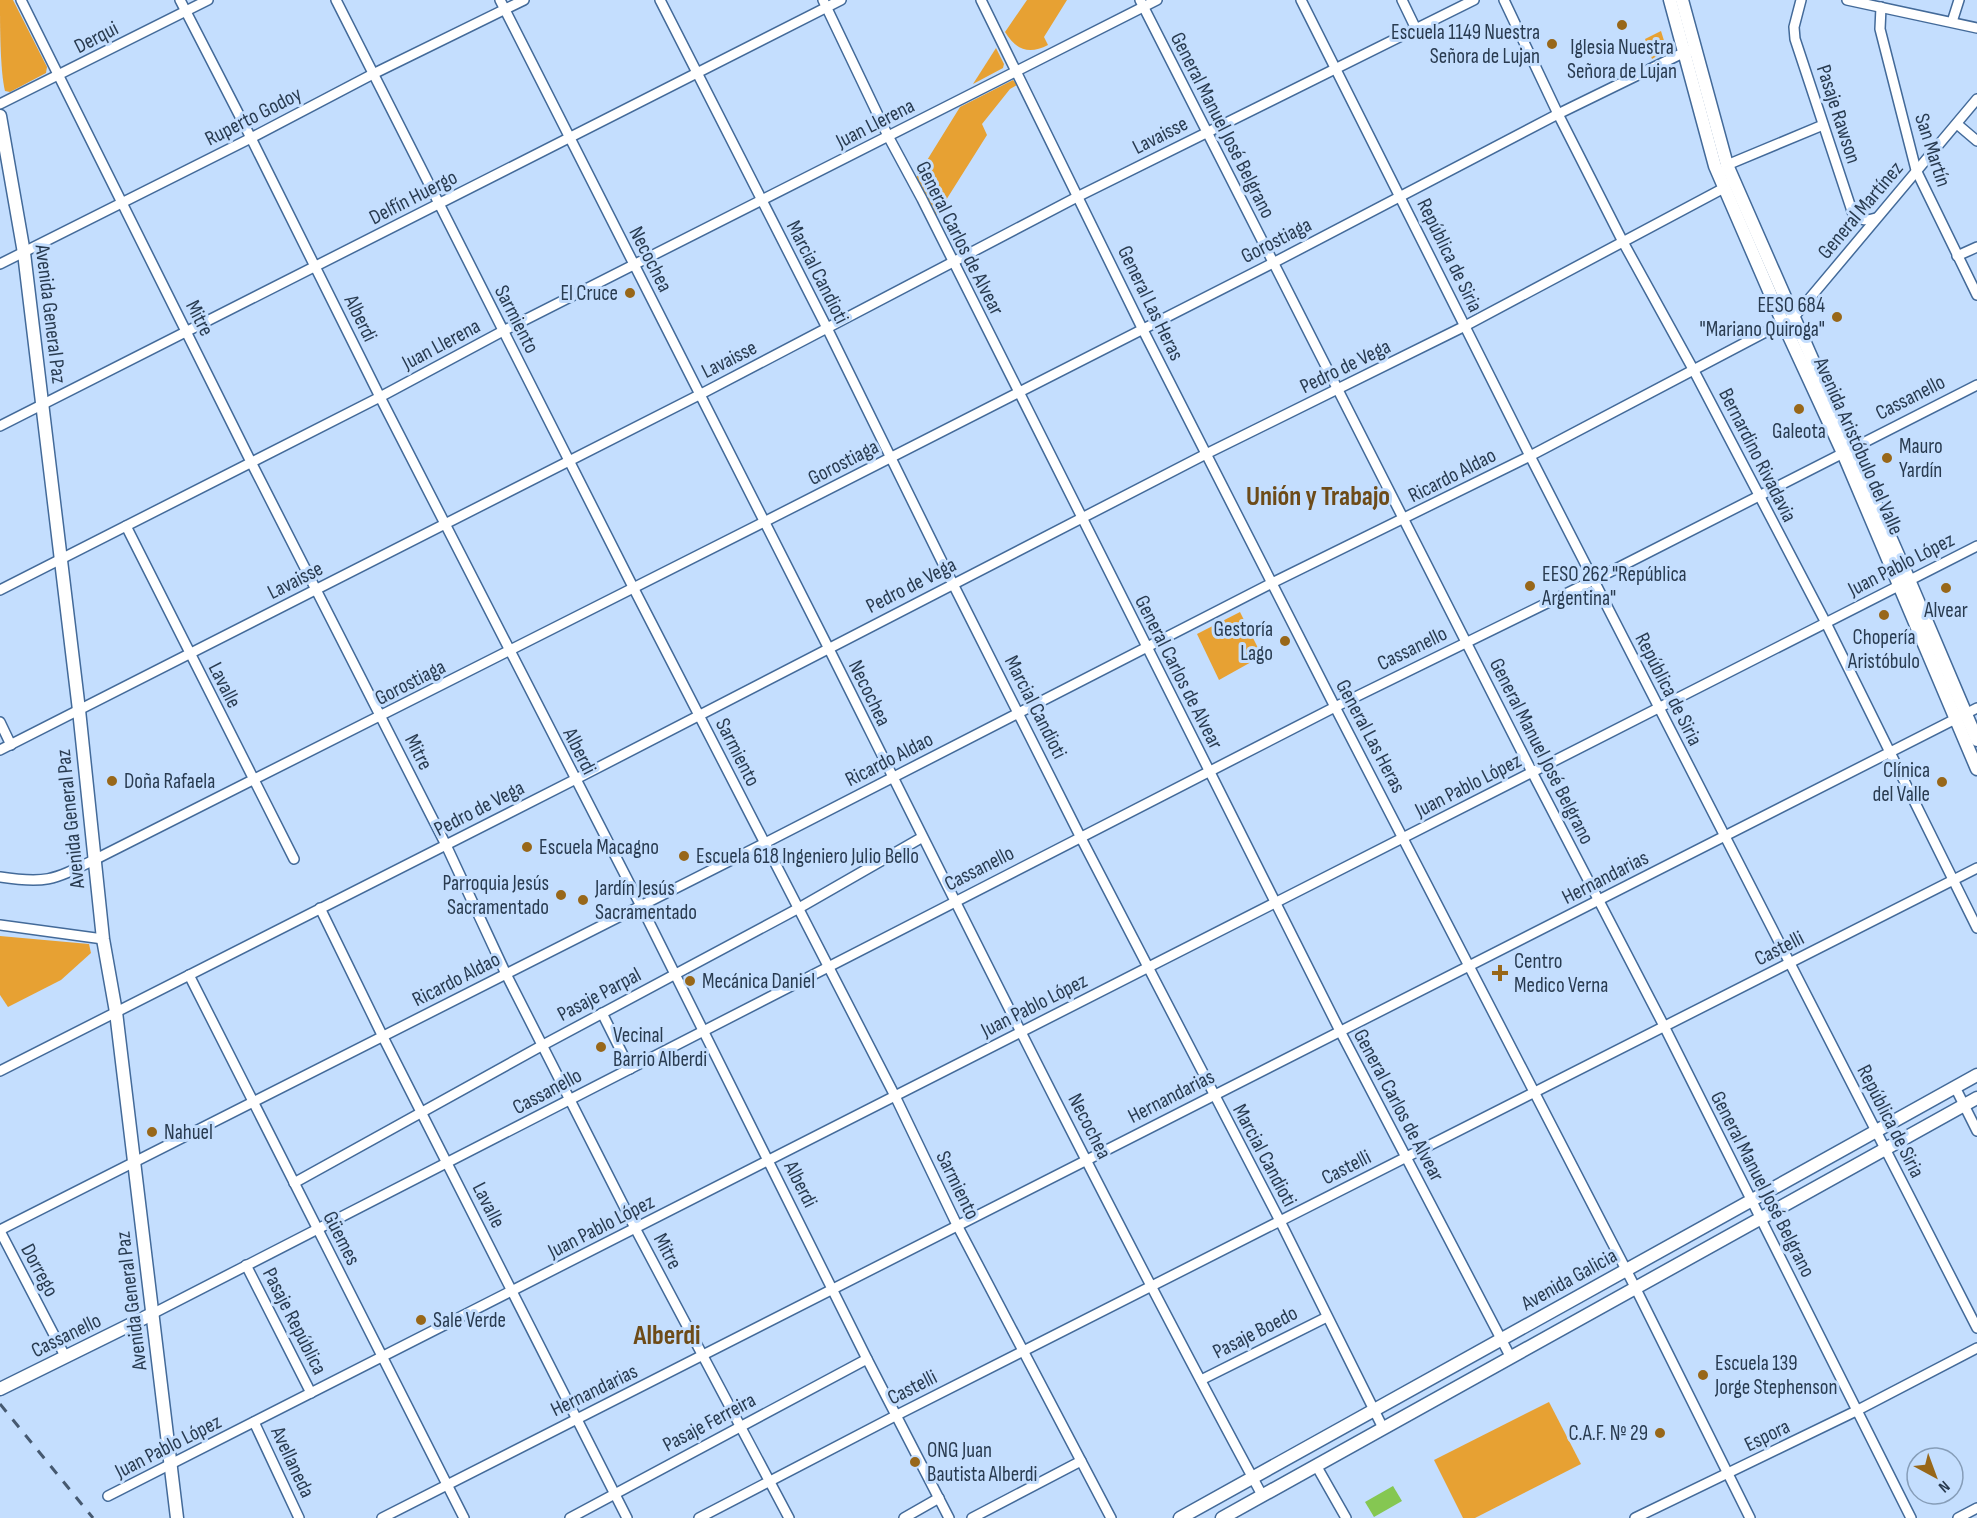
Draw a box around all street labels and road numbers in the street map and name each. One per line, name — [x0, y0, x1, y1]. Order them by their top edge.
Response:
street label: Derqui — [70, 16, 122, 59]
street label: General Manuel José Belgrano — [1165, 28, 1280, 222]
street label: Pasaje Rawson — [1811, 62, 1866, 167]
street label: Ruperto Godoy — [201, 82, 306, 151]
street label: Juan Llerena — [831, 93, 919, 154]
street label: San Martín — [1909, 110, 1956, 190]
street label: Lavaisse — [1128, 111, 1192, 160]
street label: General Martínez — [1812, 156, 1909, 264]
street label: General Carlos de Alvear — [910, 157, 1009, 319]
street label: Delfín Huergo — [365, 165, 461, 230]
street label: República de Siria — [1411, 194, 1488, 316]
street label: Gorostiaga — [1237, 212, 1316, 269]
street label: Marcial Candioti — [781, 216, 854, 328]
street label: Necochea — [624, 222, 678, 296]
street label: Avenida General Paz — [29, 242, 71, 385]
street label: General Las Heras — [1112, 242, 1189, 365]
street label: Sarmiento — [489, 281, 544, 357]
street label: Alberdi — [338, 290, 382, 346]
street label: Mitre — [180, 296, 219, 340]
street label: Juan Llerena — [397, 313, 485, 376]
street label: Pedro de Vega — [1296, 334, 1395, 399]
street label: Lavaisse — [697, 335, 761, 384]
street label: Avenida Aristóbulo del Valle — [1808, 353, 1909, 539]
street label: Cassanello — [1871, 369, 1949, 426]
street label: Bernardino Rivadavia — [1713, 384, 1802, 526]
street label: Gorostiaga — [804, 434, 883, 491]
street label: Ricardo Aldao — [1404, 443, 1500, 508]
street label: Juan Pablo López — [1843, 527, 1959, 602]
street label: Pedro de Vega — [862, 552, 960, 619]
street label: Lavaisse — [263, 556, 327, 605]
street label: General Carlos de Alvear — [1129, 591, 1228, 753]
street label: Cassanello — [1373, 621, 1451, 676]
street label: República de Siria — [1629, 629, 1708, 750]
street label: Marcial Candioti — [999, 651, 1072, 763]
street label: Gorostiaga — [371, 654, 450, 711]
street label: General Manuel José Belgrano — [1484, 654, 1599, 848]
street label: Necochea — [843, 656, 896, 730]
street label: Lavalle — [203, 658, 247, 712]
street label: General Las Heras — [1330, 675, 1411, 797]
street label: Sarmiento — [710, 714, 765, 790]
street label: Alberdi — [557, 723, 602, 779]
street label: Ricardo Aldao — [841, 727, 937, 792]
street label: Mitre — [399, 730, 438, 774]
street label: Avenida General Paz — [51, 748, 90, 891]
street label: Juan Pablo López — [1410, 748, 1526, 823]
street label: Pedro de Vega — [430, 775, 528, 842]
street label: Cassanello — [940, 840, 1018, 897]
street label: Hernandarias — [1558, 845, 1653, 910]
street label: Castelli — [1750, 925, 1808, 971]
street label: Ricardo Aldao — [408, 947, 504, 1012]
street label: Pasaje Parpal — [553, 962, 645, 1027]
street label: Juan Pablo López — [976, 968, 1092, 1043]
street label: General Carlos de Alvear — [1348, 1025, 1449, 1186]
street label: República de Siria — [1851, 1061, 1930, 1182]
street label: Cassanello — [508, 1063, 586, 1120]
street label: Hernandarias — [1124, 1064, 1219, 1129]
street label: General Manuel José Belgrano — [1705, 1087, 1820, 1281]
street label: Necochea — [1063, 1089, 1117, 1163]
street label: Marcial Candioti — [1227, 1100, 1302, 1211]
street label: Castelli — [1317, 1144, 1375, 1190]
street label: Sarmiento — [930, 1147, 985, 1224]
street label: Alberdi — [778, 1156, 823, 1212]
street label: Lavalle — [467, 1178, 511, 1232]
street label: Juan Pablo López — [543, 1189, 659, 1264]
street label: Güemes — [317, 1207, 366, 1269]
street label: Mitre — [648, 1229, 687, 1273]
street label: Avenida General Paz — [111, 1230, 153, 1373]
street label: Dorrego — [15, 1240, 64, 1301]
street label: Avenida Galicia — [1516, 1243, 1621, 1316]
street label: Pasaje República — [257, 1264, 332, 1379]
street label: Pasaje Boedo — [1209, 1300, 1302, 1364]
street label: Cassanello — [27, 1308, 105, 1363]
street label: Hernandarias — [547, 1359, 642, 1422]
street label: Castelli — [883, 1364, 941, 1410]
street label: Pasaje Ferreira — [658, 1388, 760, 1457]
street label: Juan Pablo López — [110, 1409, 226, 1484]
street label: Espora — [1740, 1414, 1794, 1457]
street label: Avellaneda — [265, 1422, 320, 1502]

